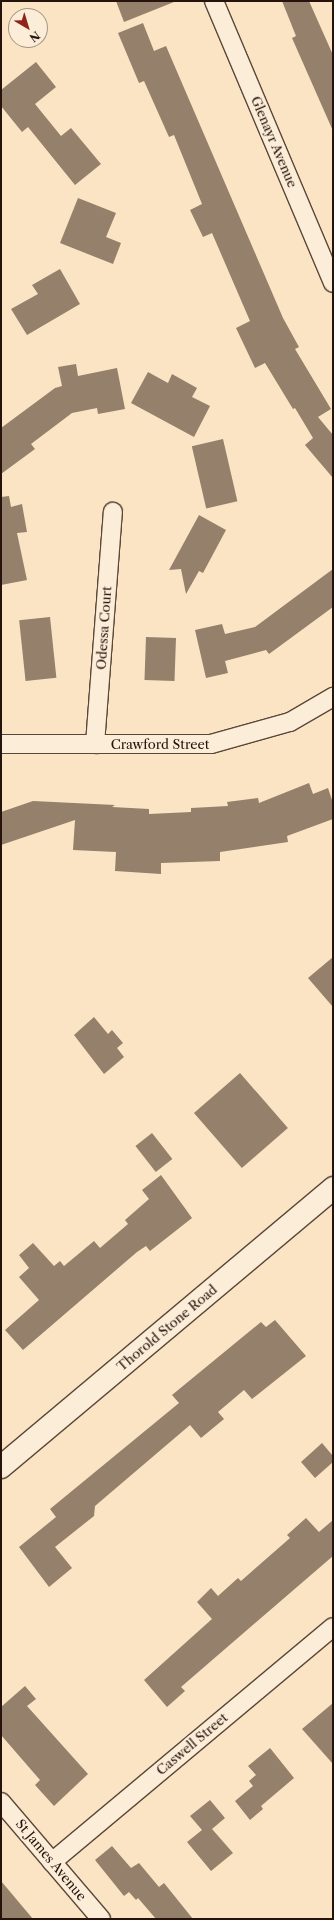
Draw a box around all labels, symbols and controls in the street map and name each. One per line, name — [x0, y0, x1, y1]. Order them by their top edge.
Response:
north arrow — [8, 8, 48, 48]
text: N — [27, 28, 43, 45]
street label: Glenayr Avenue — [248, 94, 300, 190]
street label: Odessa Court — [93, 586, 115, 670]
street label: Crawford Street — [111, 736, 209, 752]
street label: Thorold Stone Road — [114, 1282, 220, 1374]
street label: Caswell Street — [153, 1710, 231, 1778]
street label: St James Avenue — [12, 1816, 90, 1904]

